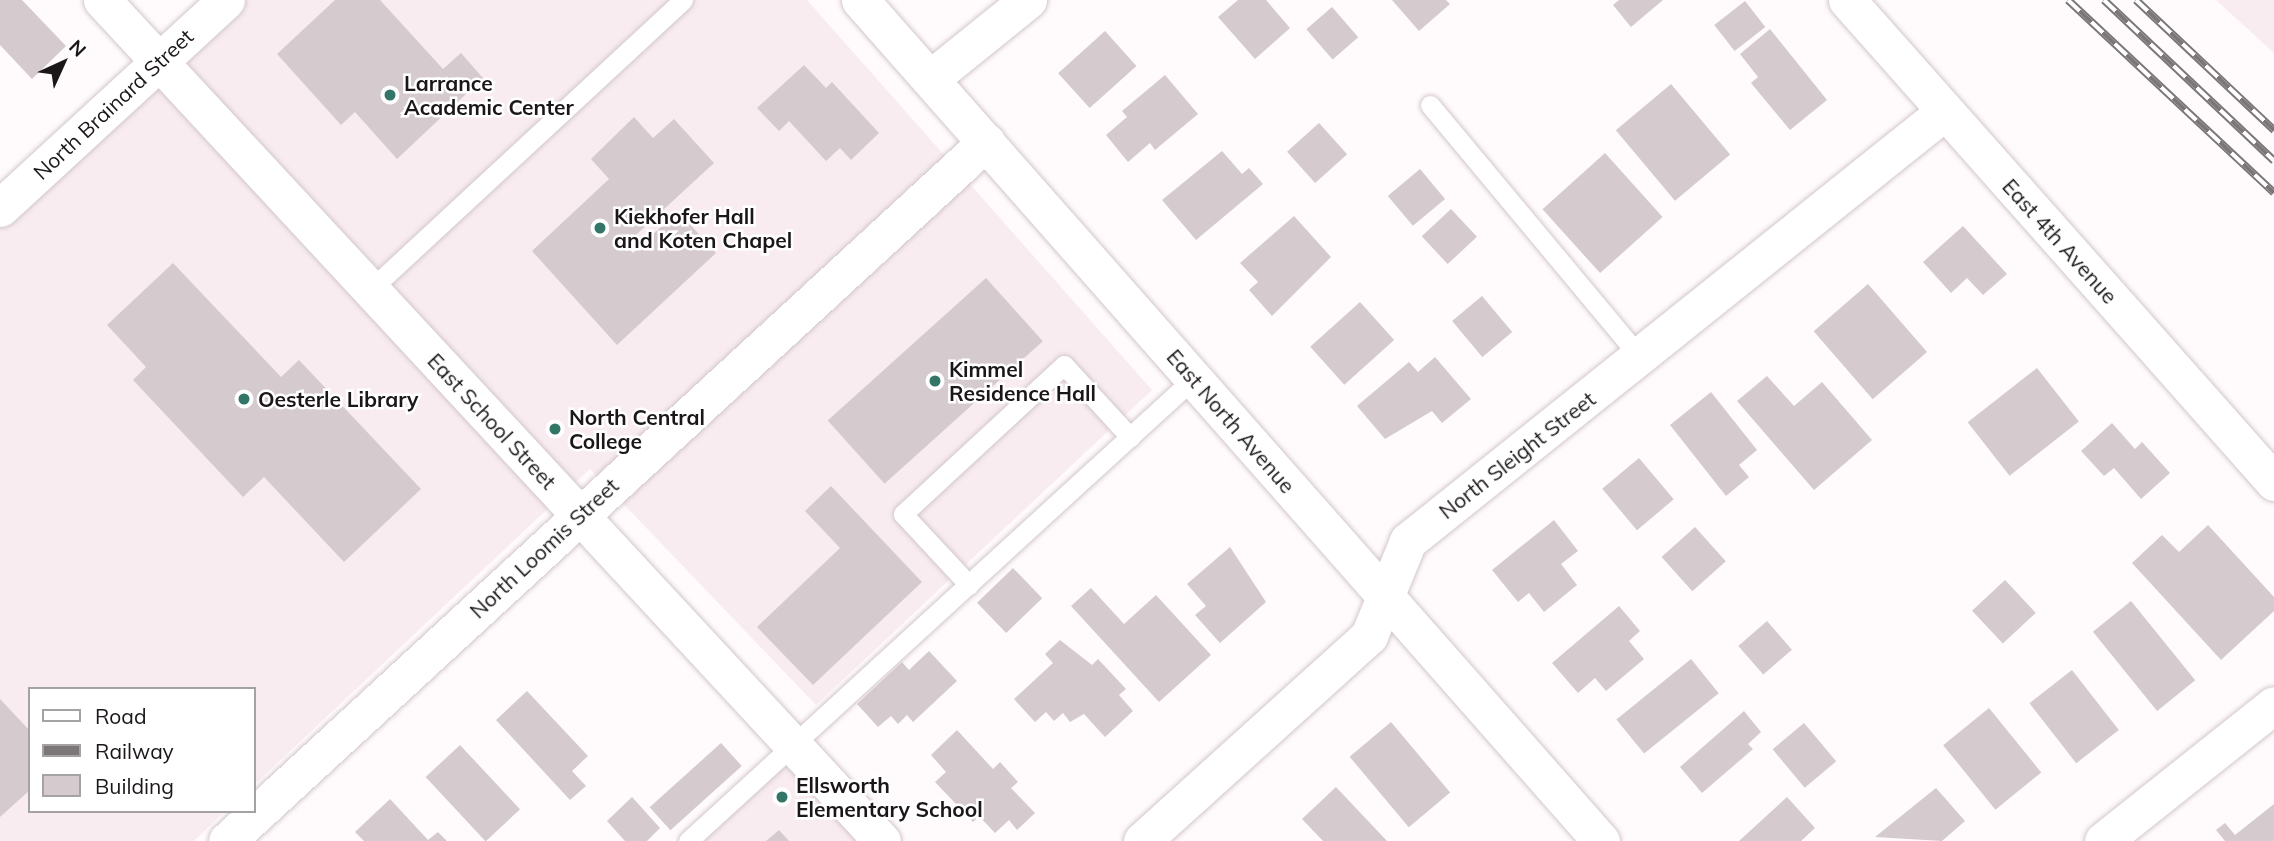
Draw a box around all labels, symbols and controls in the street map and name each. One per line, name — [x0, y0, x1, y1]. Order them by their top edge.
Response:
street label: North Brainard Street — [28, 24, 198, 184]
north arrow — [28, 28, 98, 98]
place label: Larrance Academic Center — [404, 70, 574, 120]
marker: Larrance Academic Center — [382, 87, 398, 103]
street label: East 4th Avenue — [1998, 174, 2122, 308]
place label: Kiekhofer Hall and Koten Chapel — [614, 203, 792, 253]
marker: Kiekhofer Hall and Koten Chapel — [592, 220, 608, 236]
street label: East North Avenue — [1162, 344, 1300, 498]
street label: East School Street — [423, 348, 561, 494]
place label: Kimmel Residence Hall — [949, 356, 1096, 406]
marker: Kimmel Residence Hall — [927, 373, 943, 389]
place label: Oesterle Library — [258, 386, 419, 412]
street label: North Sleight Street — [1434, 386, 1600, 524]
marker: Oesterle Library — [236, 391, 252, 407]
place label: North Central College — [569, 404, 705, 454]
marker: North Central College — [547, 421, 563, 437]
street label: North Loomis Street — [465, 473, 623, 623]
legend — [28, 687, 256, 813]
text: Road — [95, 703, 146, 729]
text: Railway — [95, 738, 174, 764]
place label: Ellsworth Elementary School — [796, 772, 983, 822]
text: Building — [95, 773, 174, 799]
marker: Ellsworth Elementary School — [774, 789, 790, 805]

